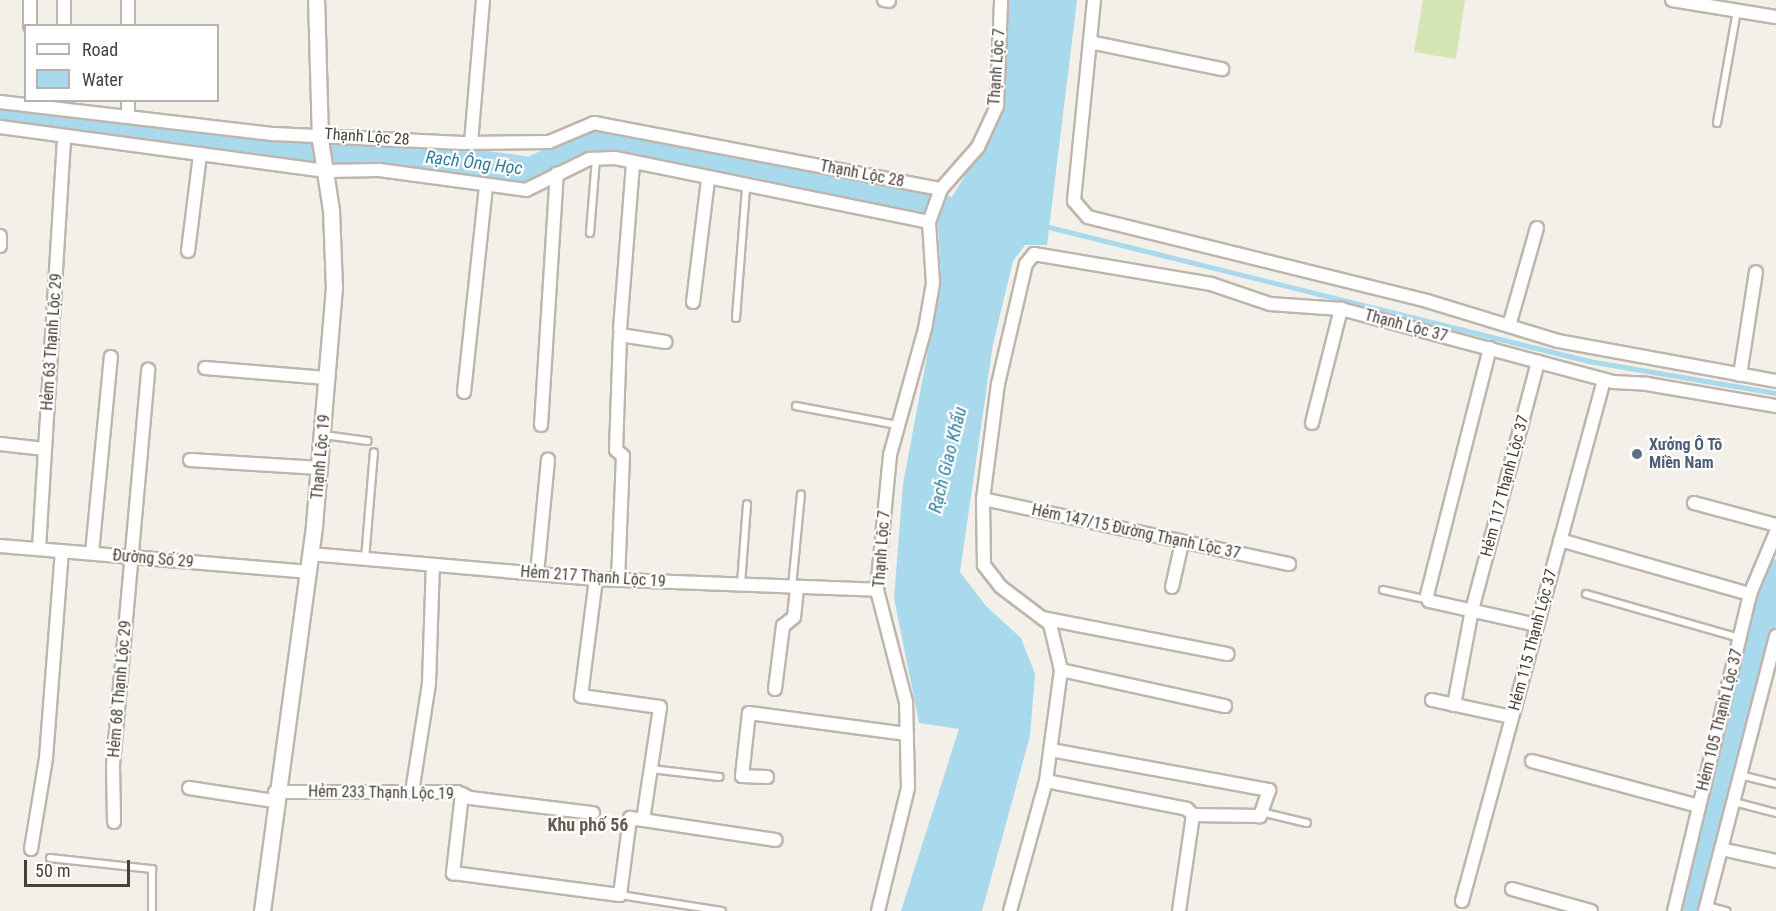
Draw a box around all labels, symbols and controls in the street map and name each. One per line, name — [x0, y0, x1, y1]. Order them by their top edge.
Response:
legend — [24, 24, 219, 102]
street label: Thạnh Lộc 7 — [985, 28, 1009, 106]
text: Road — [82, 39, 118, 60]
text: Water — [82, 69, 123, 90]
street label: Thạnh Lộc 28 — [324, 124, 410, 150]
water label: Rạch Ông Học — [424, 146, 524, 180]
street label: Thạnh Lộc 28 — [818, 156, 906, 192]
street label: Hẻm 63 Thạnh Lộc 29 — [38, 273, 66, 411]
street label: Thạnh Lộc 37 — [1362, 306, 1450, 346]
water label: Rạch Giao Khẩu — [924, 405, 972, 515]
street label: Hẻm 117 Thạnh Lộc 37 — [1477, 413, 1533, 559]
street label: Thạnh Lộc 19 — [308, 414, 334, 500]
place label: Xưởng Ô Tô Miền Nam — [1649, 435, 1723, 473]
marker: Xưởng Ô Tô Miền Nam — [1630, 447, 1644, 461]
street label: Hẻm 147/15 Đường Thạnh Lộc 37 — [1030, 500, 1242, 564]
street label: Thạnh Lộc 7 — [870, 510, 894, 588]
street label: Đường Số 29 — [112, 546, 194, 572]
street label: Hẻm 217 Thạnh Lộc 19 — [520, 562, 666, 592]
street label: Hẻm 115 Thạnh Lộc 37 — [1505, 567, 1561, 713]
street label: Hẻm 68 Thạnh Lộc 29 — [104, 619, 136, 759]
street label: Hẻm 105 Thạnh Lộc 37 — [1693, 647, 1747, 793]
street label: Hẻm 233 Thạnh Lộc 19 — [308, 782, 454, 804]
district label: Khu phố 56 — [548, 814, 628, 836]
scale bar — [27, 848, 134, 886]
text: 50 m — [35, 860, 70, 881]

